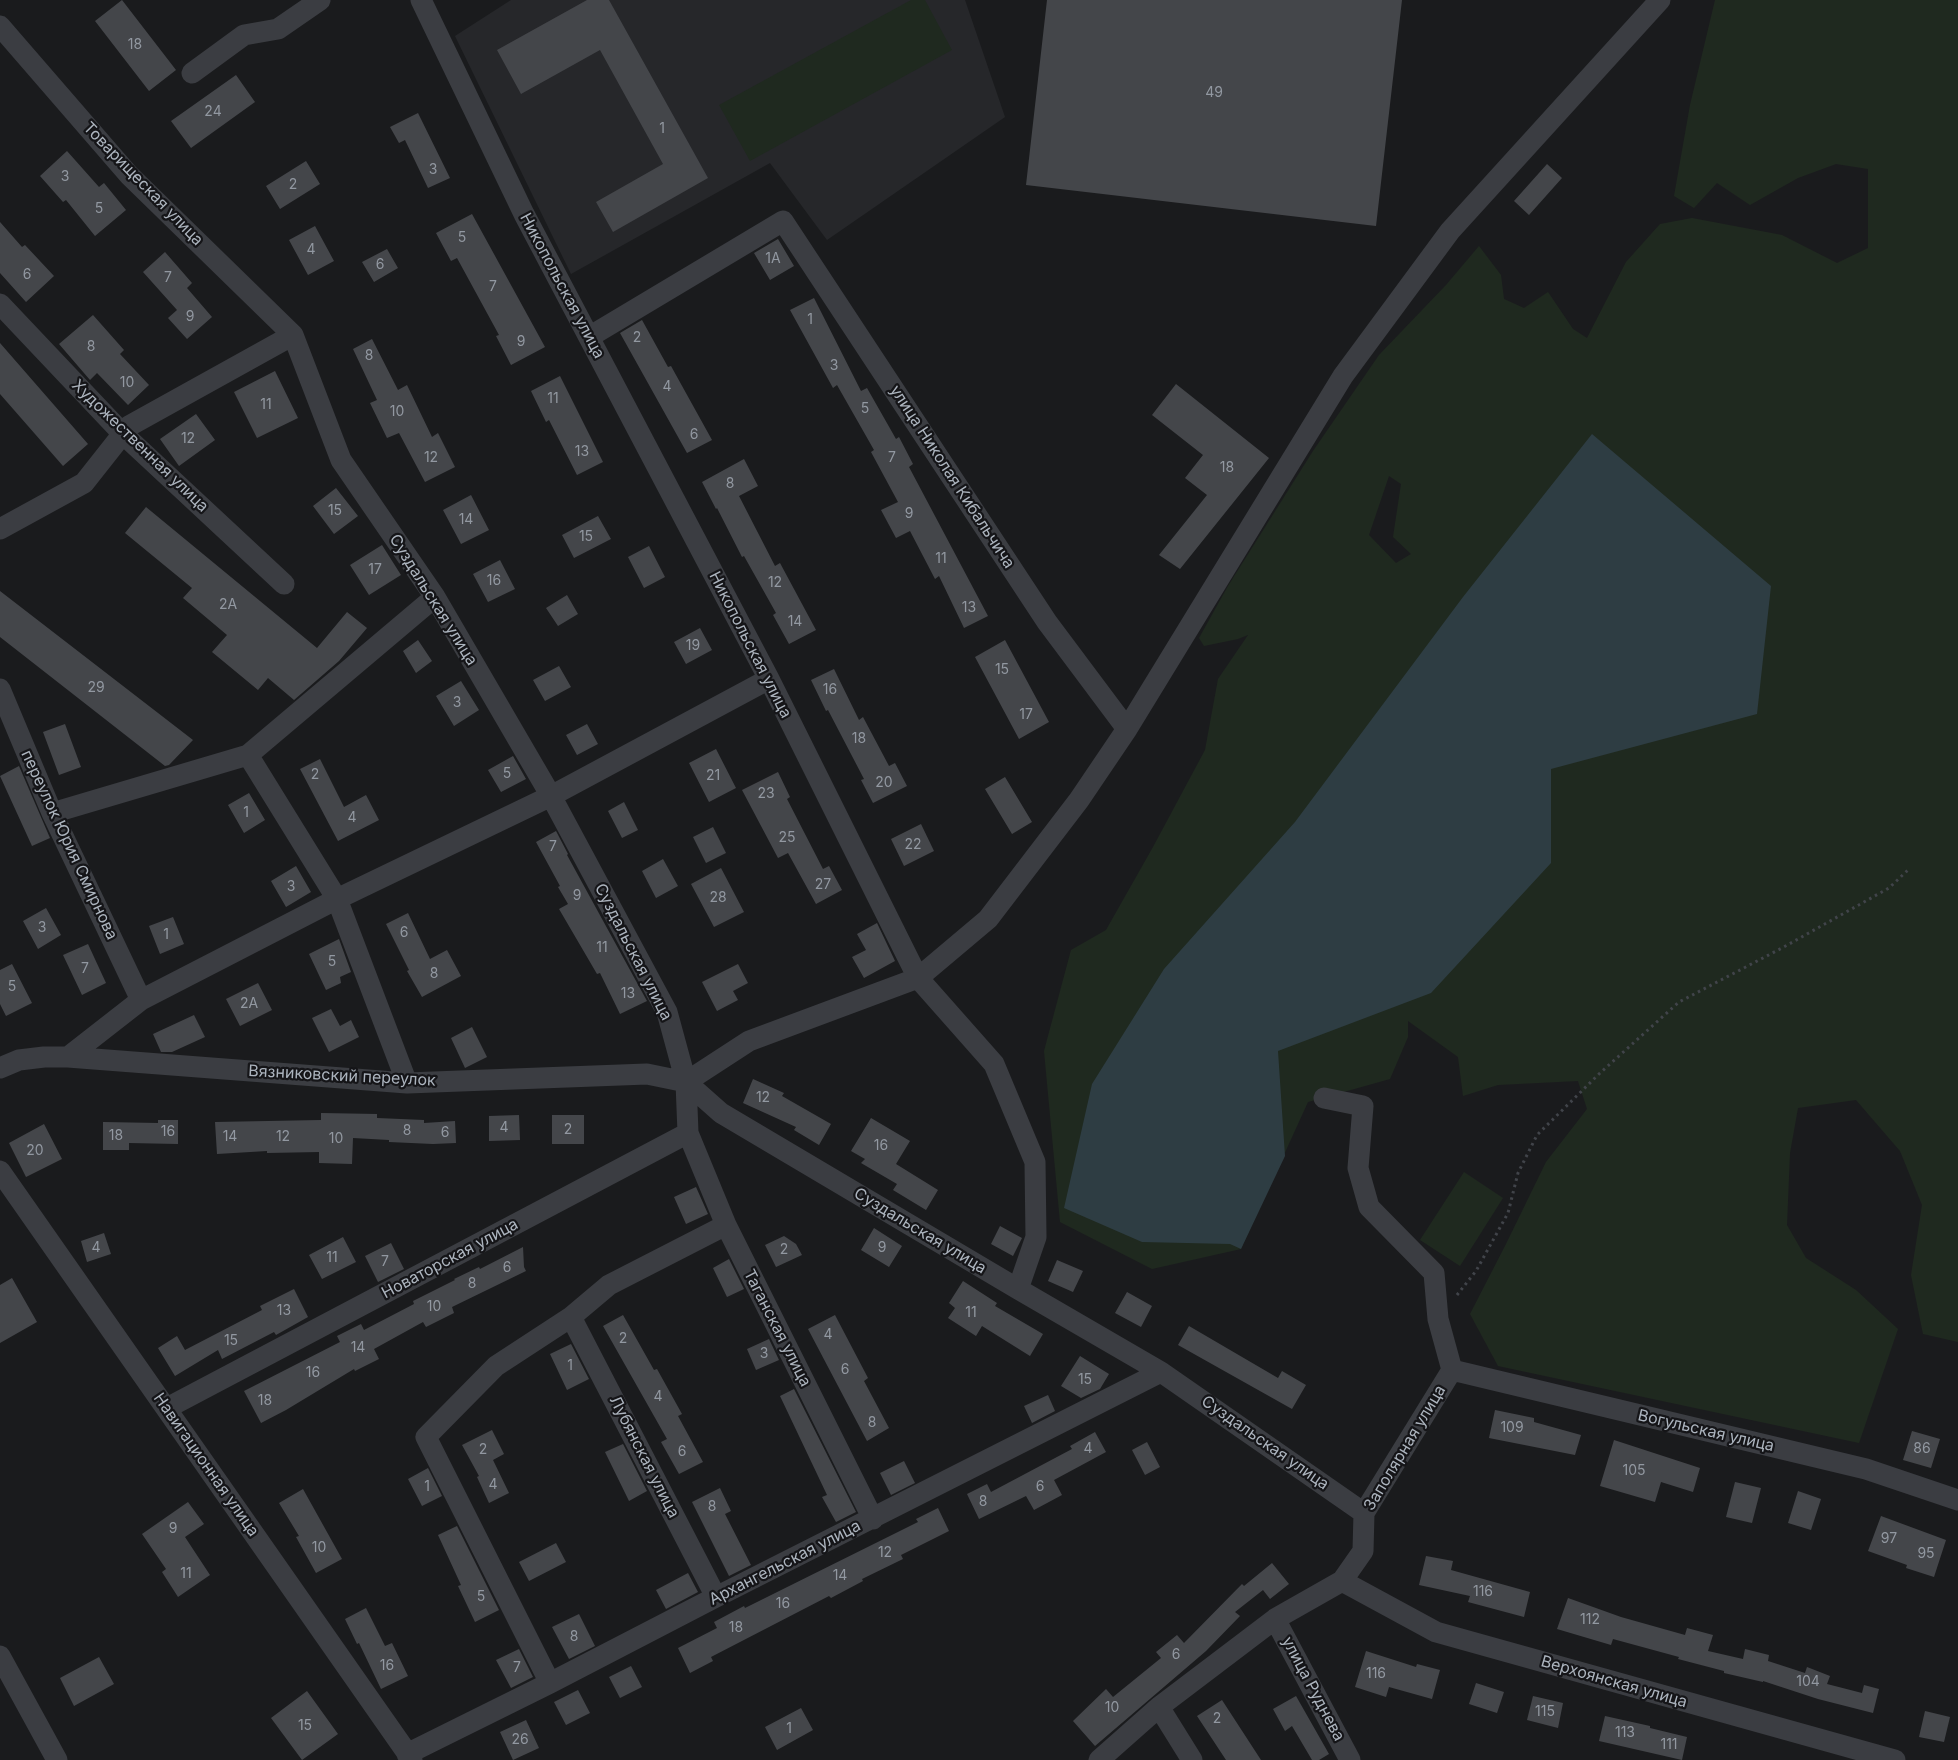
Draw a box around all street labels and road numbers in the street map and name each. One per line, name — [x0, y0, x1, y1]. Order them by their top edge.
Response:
street label: Товарищеская улица — [79, 118, 207, 250]
street label: Никопольская улица — [515, 210, 609, 362]
street label: Художественная улица — [68, 376, 212, 516]
street label: улица Николая Кибальчича — [886, 382, 1018, 572]
street label: Суздальская улица — [385, 531, 481, 669]
street label: Никопольская улица — [705, 568, 795, 722]
street label: переулок Юрия Смирнова — [17, 747, 121, 943]
street label: Суздальская улица — [590, 880, 676, 1024]
street label: Вязниковский переулок — [248, 1062, 436, 1090]
street label: Суздальская улица — [850, 1184, 990, 1278]
street label: Новаторская улица — [379, 1215, 521, 1303]
street label: Таганская улица — [739, 1266, 815, 1390]
street label: Заполярная улица — [1360, 1382, 1450, 1514]
street label: Навигационная улица — [149, 1390, 263, 1540]
street label: Суздальская улица — [1198, 1392, 1332, 1494]
street label: Лубянская улица — [605, 1393, 683, 1521]
street label: Вогульская улица — [1636, 1406, 1776, 1456]
street label: Архангельская улица — [706, 1516, 864, 1610]
street label: улица Руднева — [1277, 1634, 1349, 1744]
street label: Верхоянская улица — [1539, 1652, 1689, 1712]

